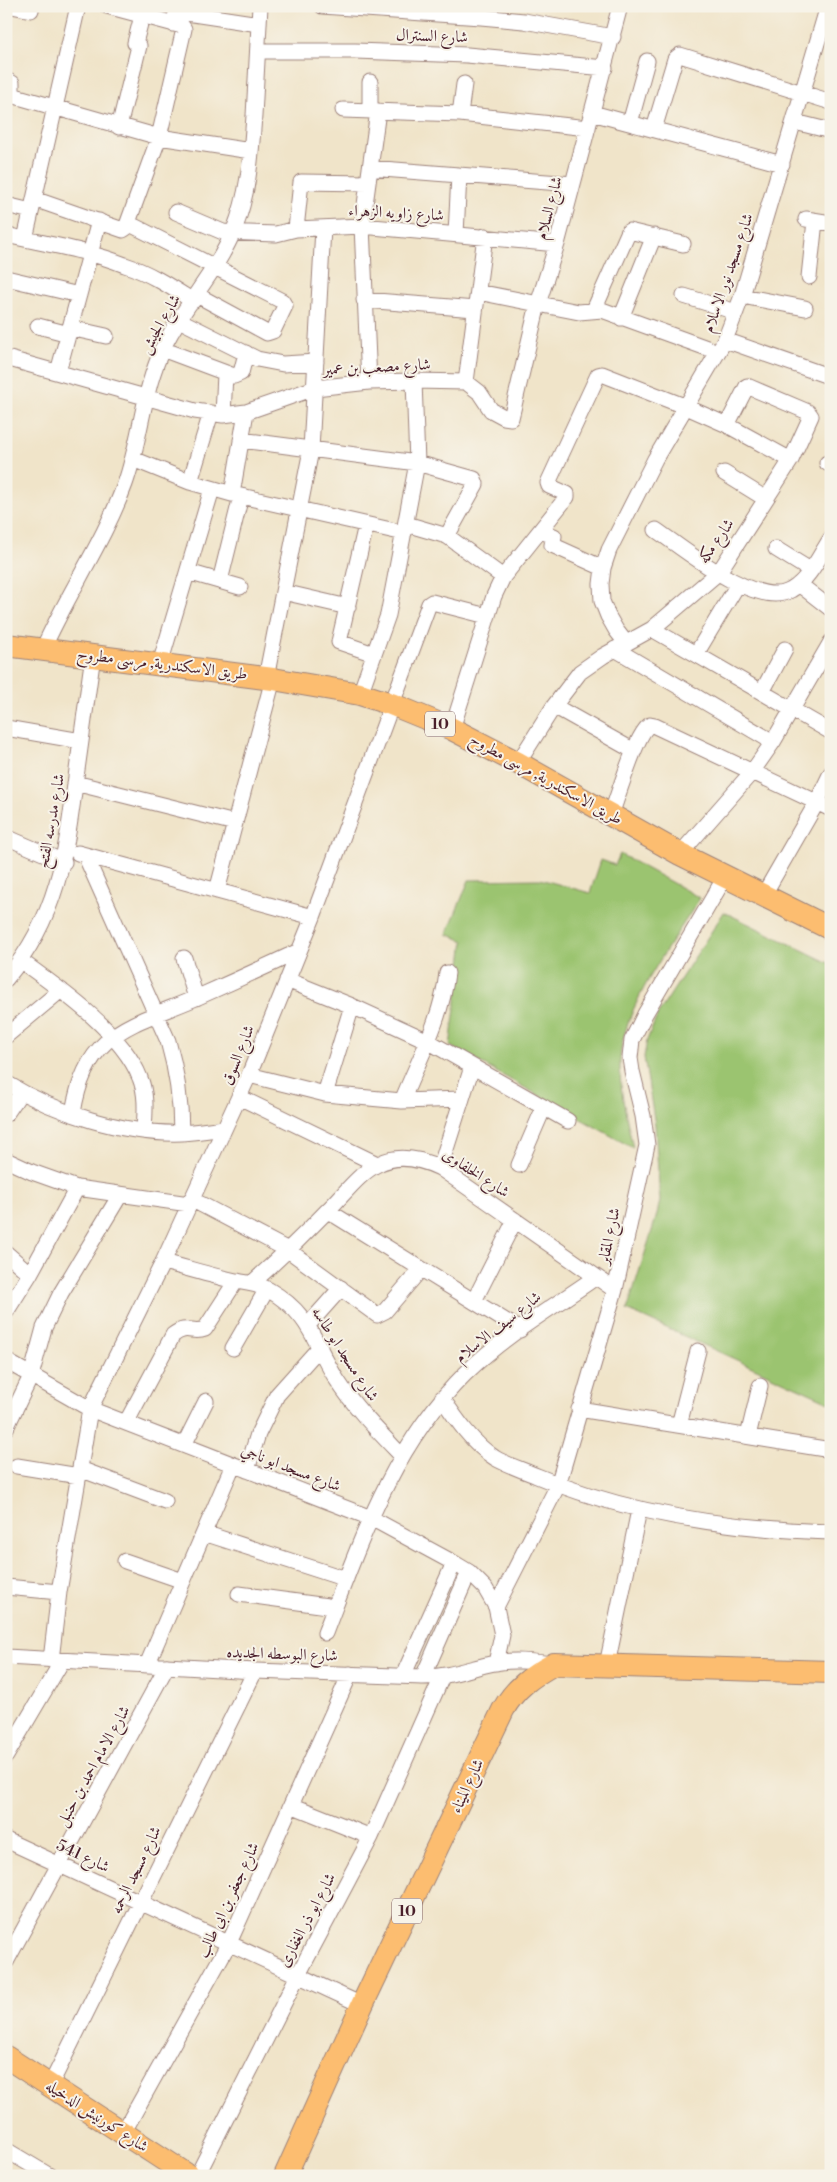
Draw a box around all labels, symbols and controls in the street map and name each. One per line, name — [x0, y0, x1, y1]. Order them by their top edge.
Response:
street label: شارع السنترال — [395, 25, 468, 50]
street label: شارع السلام — [531, 174, 571, 243]
street label: شارع زاويه الزهراء — [348, 201, 444, 228]
street label: شارع مسجد نور الاسلام — [698, 211, 762, 337]
street label: شارع الجيش — [135, 291, 188, 359]
street label: شارع مصعب بن عمير — [321, 354, 431, 383]
street label: شارع مكه — [693, 515, 741, 569]
street label: طريق الاسكندرية, مرسى مطروح — [75, 644, 248, 688]
road number: 10 — [425, 712, 455, 736]
street label: طريق الاسكندرية, مرسى مطروح — [464, 729, 626, 833]
street label: شارع مدرسه الفتح — [33, 772, 73, 871]
street label: شارع السوق — [217, 1022, 262, 1089]
street label: شارع الخلفاوى — [437, 1144, 513, 1205]
street label: شارع المقابر — [593, 1206, 628, 1269]
street label: شارع سيف الاسلام — [451, 1287, 548, 1370]
street label: شارع مسجد ابو طاسه — [304, 1303, 383, 1407]
street label: شارع مسجد ابو ناجي — [237, 1440, 344, 1499]
street label: شارع البوسطه الجديده — [226, 1642, 338, 1669]
street label: شارع الامام احمد بن حنبل — [52, 1702, 138, 1832]
street label: شارع الميناء — [446, 1756, 491, 1818]
street label: شارع مسجد الرحمه — [106, 1823, 169, 1918]
street label: شارع 541 — [52, 1835, 113, 1880]
street label: شارع جعفر بن ابى طالب — [192, 1839, 266, 1962]
street label: شارع ابو ذر الغفارى — [274, 1870, 343, 1972]
road number: 10 — [392, 1898, 422, 1924]
street label: شارع كورنيش الدخيله — [40, 2075, 152, 2159]

